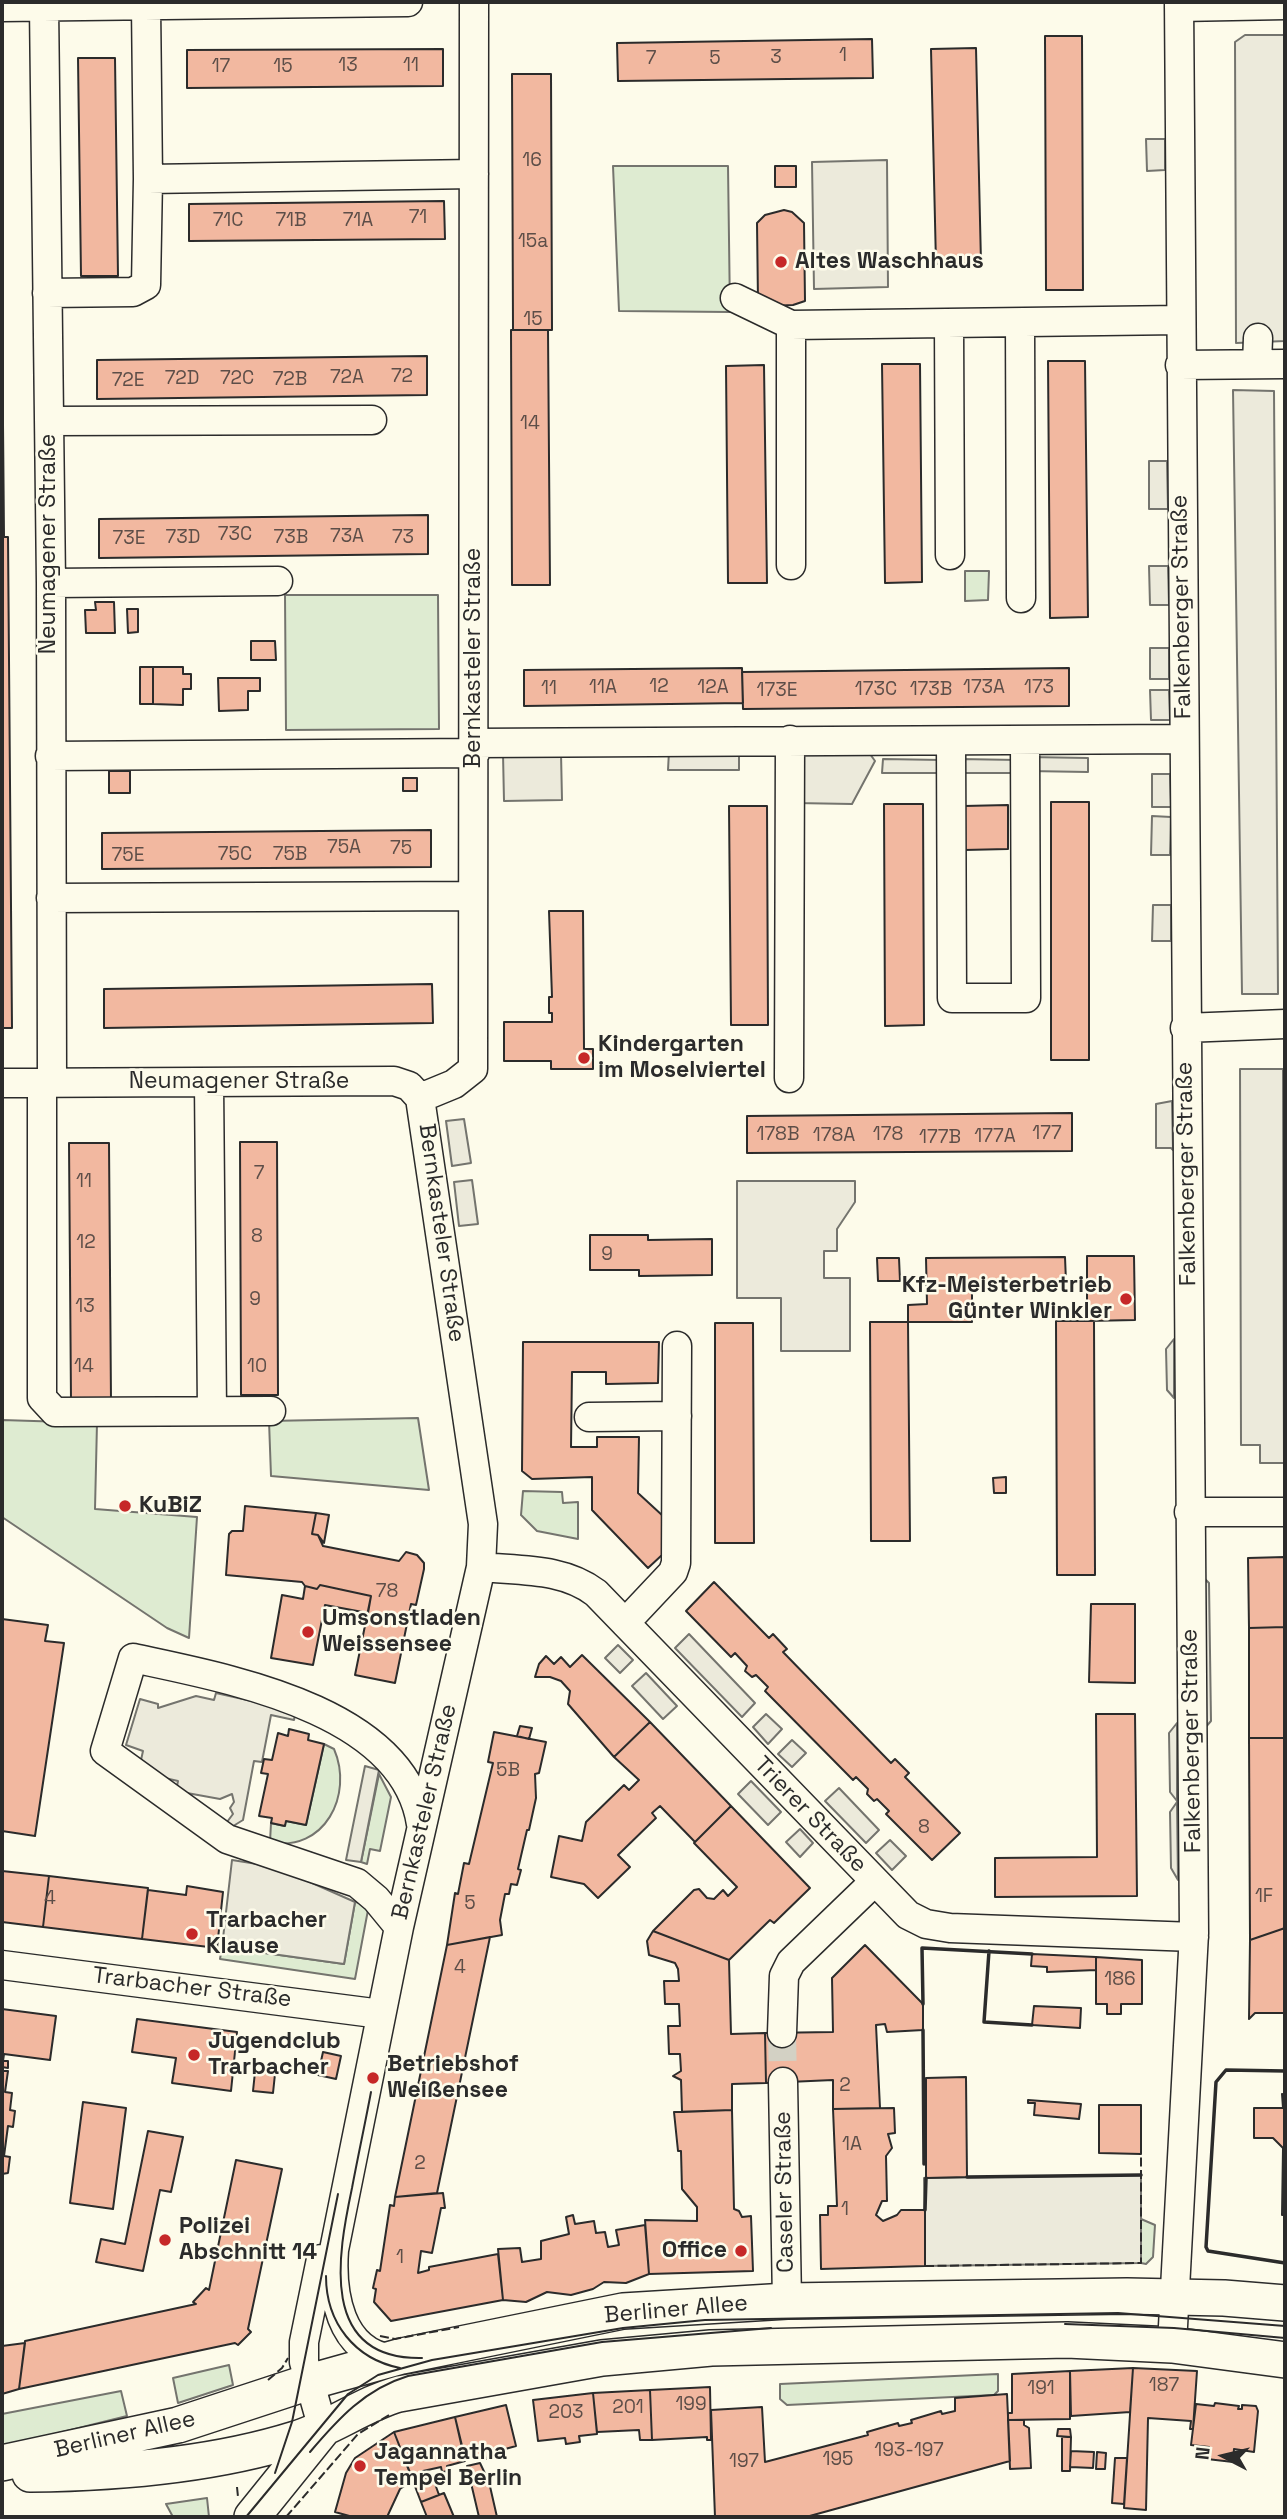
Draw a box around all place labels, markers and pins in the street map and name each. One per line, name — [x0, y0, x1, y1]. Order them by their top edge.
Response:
place label: Altes Waschhaus — [795, 248, 984, 276]
marker: Altes Waschhaus — [773, 254, 789, 270]
place label: Kindergarten im Moselviertel — [598, 1031, 766, 1085]
marker: Kindergarten im Moselviertel — [576, 1050, 592, 1066]
place label: Kfz-Meisterbetrieb Günter Winkler — [902, 1272, 1112, 1326]
marker: Kfz-Meisterbetrieb Günter Winkler — [1118, 1291, 1134, 1307]
place label: KuBiZ — [139, 1492, 202, 1520]
marker: KuBiZ — [117, 1498, 133, 1514]
place label: Umsonstladen Weissensee — [322, 1605, 481, 1659]
marker: Umsonstladen Weissensee — [300, 1624, 316, 1640]
place label: Trarbacher Klause — [206, 1907, 327, 1961]
marker: Trarbacher Klause — [184, 1926, 200, 1942]
place label: Jugendclub Trarbacher — [208, 2028, 341, 2082]
marker: Jugendclub Trarbacher — [186, 2047, 202, 2063]
place label: Betriebshof Weißensee — [387, 2051, 519, 2105]
marker: Betriebshof Weißensee — [365, 2070, 381, 2086]
place label: Polizei Abschnitt 14 — [179, 2213, 317, 2267]
marker: Polizei Abschnitt 14 — [157, 2232, 173, 2248]
place label: Office — [662, 2237, 727, 2265]
marker: Office — [733, 2243, 749, 2259]
place label: Jagannatha Tempel Berlin — [374, 2439, 522, 2493]
marker: Jagannatha Tempel Berlin — [352, 2458, 368, 2474]

